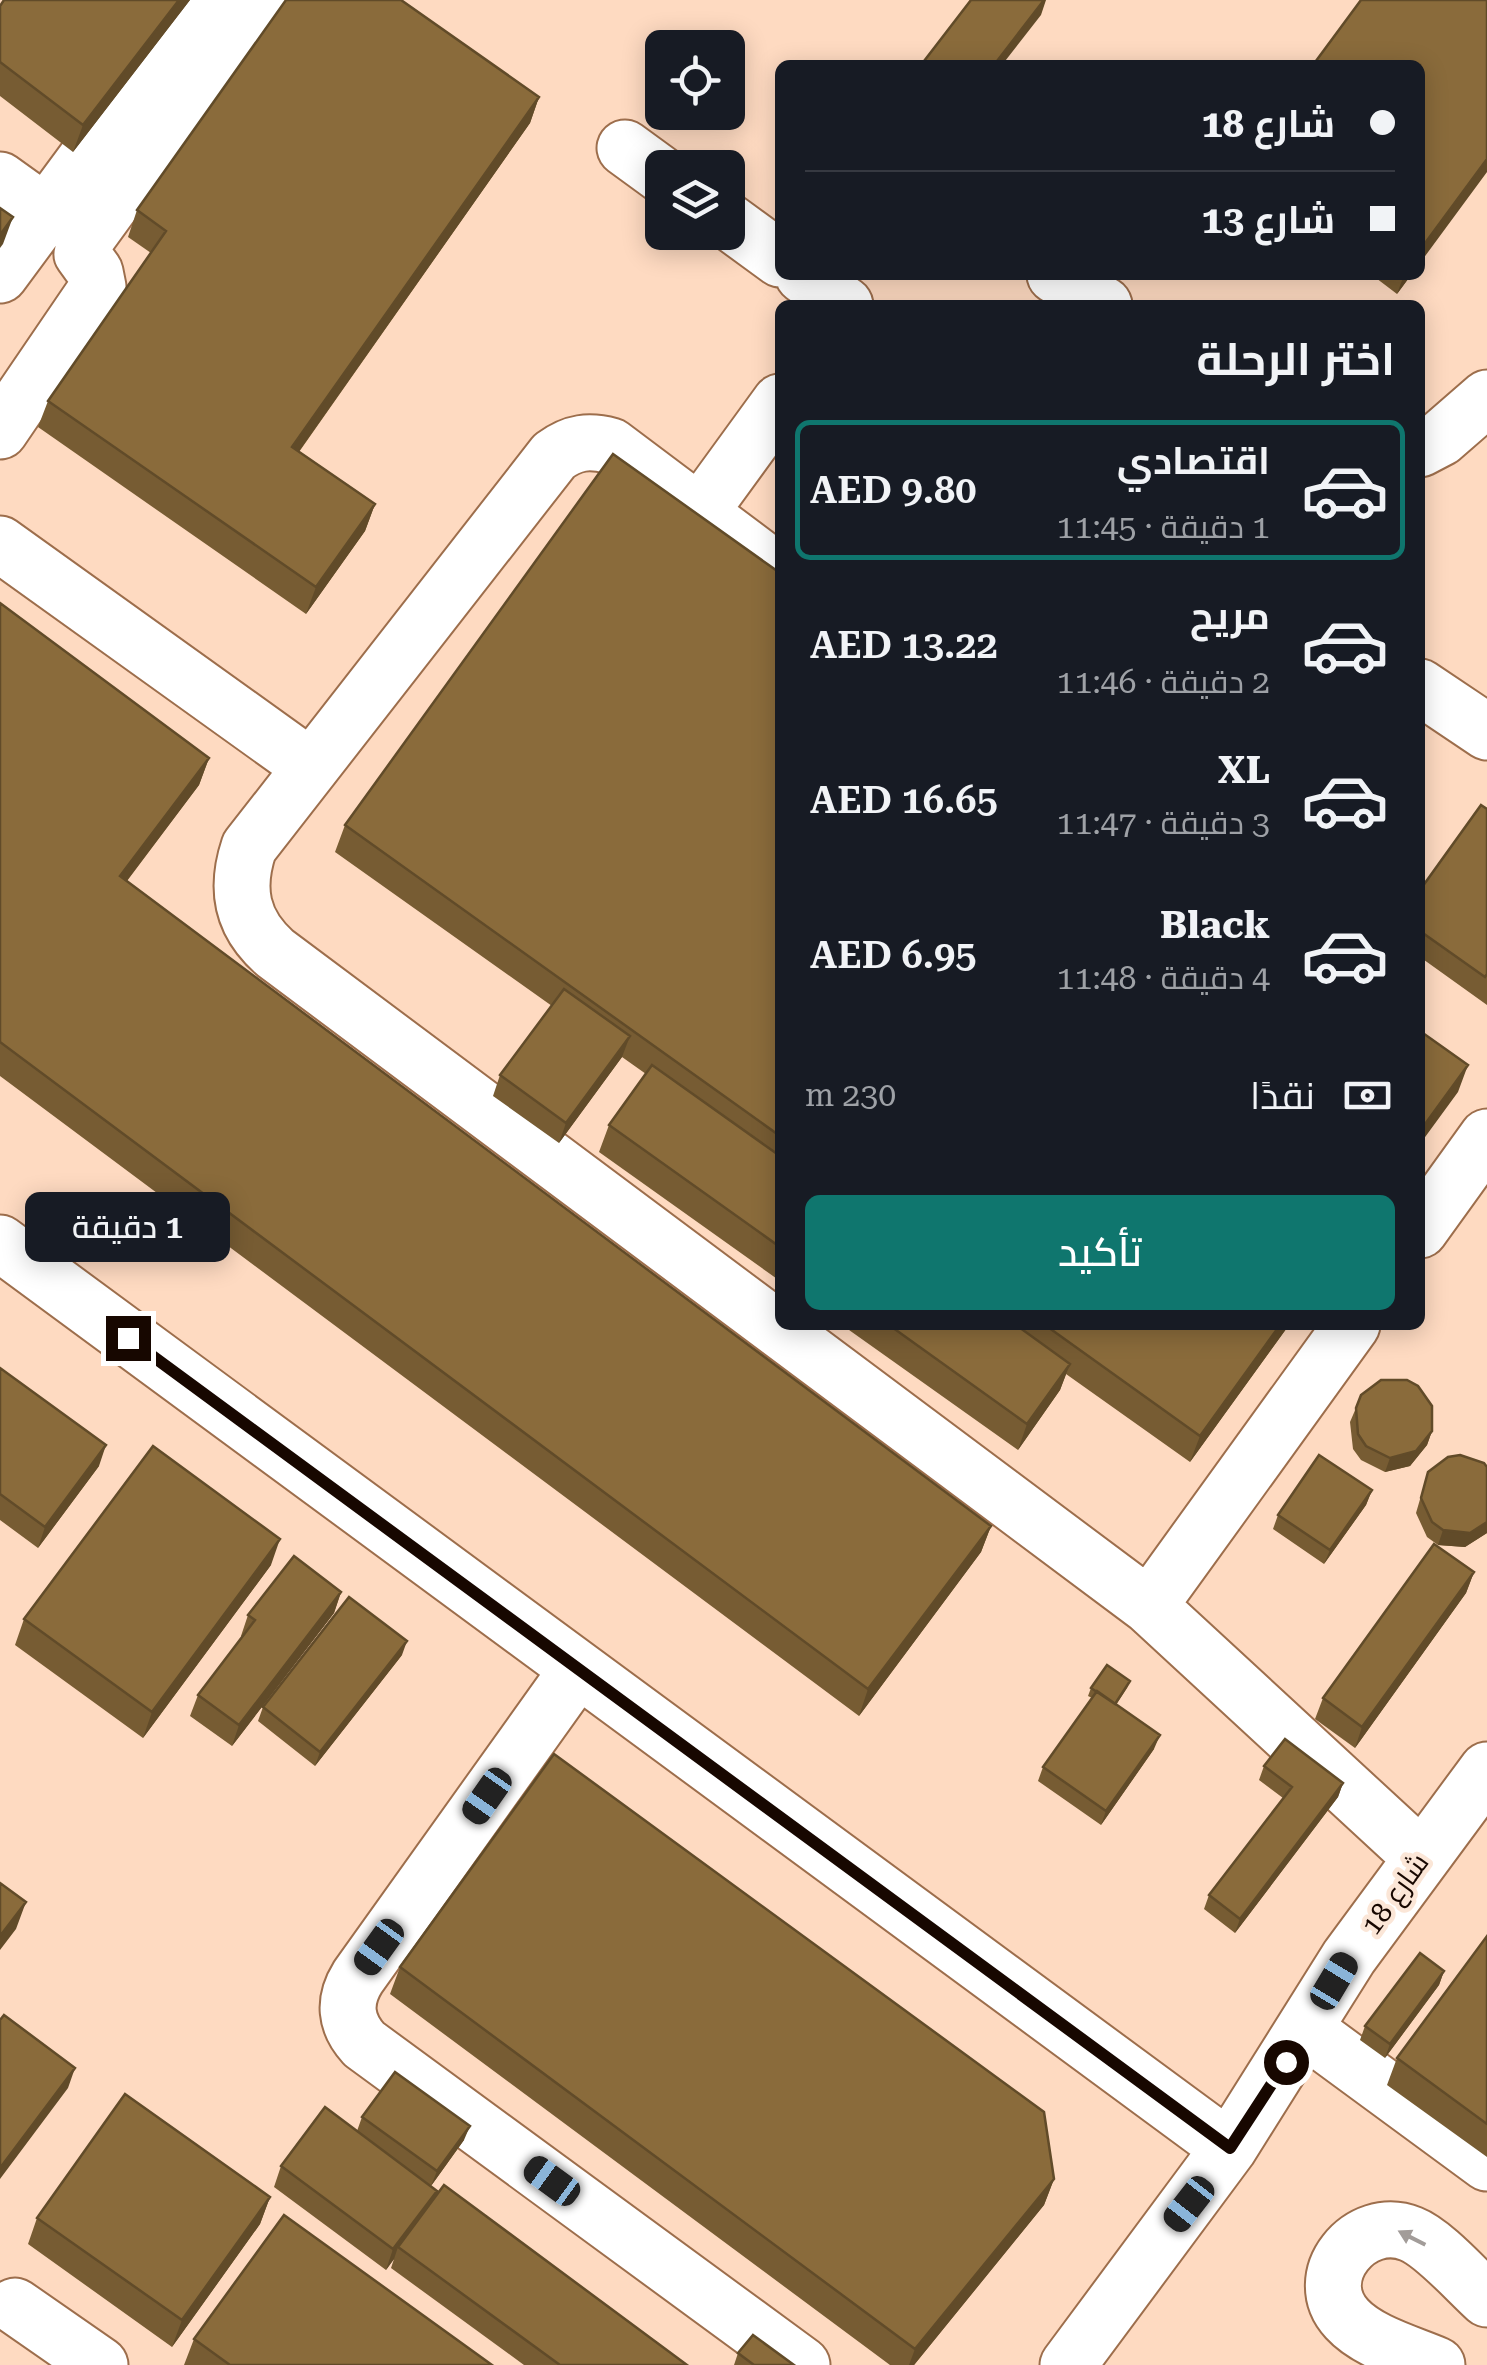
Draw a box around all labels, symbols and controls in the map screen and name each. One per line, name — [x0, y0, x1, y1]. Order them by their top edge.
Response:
map controls — [645, 30, 745, 250]
button: locate — [645, 30, 745, 130]
text: شارع 18 — [1202, 102, 1335, 146]
button: layers — [645, 150, 745, 250]
text: شارع 13 — [1202, 198, 1335, 242]
text: اختر الرحلة — [1197, 333, 1395, 386]
text: اقتصادي — [1117, 439, 1270, 483]
icon: car — [1300, 445, 1390, 535]
text: AED 9.80 — [810, 468, 976, 512]
text: 1 دقيقة · 11:45 — [1057, 508, 1270, 546]
text: مريح — [1190, 594, 1270, 638]
icon: car — [1300, 600, 1390, 690]
text: AED 13.22 — [810, 623, 998, 667]
text: 2 دقيقة · 11:46 — [1057, 663, 1270, 701]
text: XL — [1218, 748, 1270, 792]
icon: car — [1300, 755, 1390, 845]
text: AED 16.65 — [810, 778, 998, 822]
text: 3 دقيقة · 11:47 — [1057, 804, 1270, 842]
text: Black — [1160, 903, 1270, 947]
icon: car — [1300, 910, 1390, 1000]
text: AED 6.95 — [810, 933, 976, 977]
text: 4 دقيقة · 11:48 — [1057, 959, 1270, 997]
icon: cash — [1340, 1068, 1395, 1123]
text: نقدًا — [1250, 1074, 1315, 1118]
text: 230 m — [805, 1076, 896, 1114]
callout: 1 دقيقة — [26, 1193, 230, 1263]
button: تأكيد — [805, 1195, 1395, 1310]
text: 1 دقيقة — [72, 1208, 183, 1246]
route end — [106, 1316, 151, 1361]
car — [458, 1763, 516, 1829]
street label: شارع 18 — [1354, 1847, 1437, 1942]
car — [349, 1914, 409, 1980]
car — [1306, 1948, 1362, 2014]
route start — [1264, 2040, 1309, 2085]
car — [519, 2151, 585, 2211]
car — [1159, 2171, 1219, 2237]
one-way arrow — [1398, 2230, 1426, 2247]

